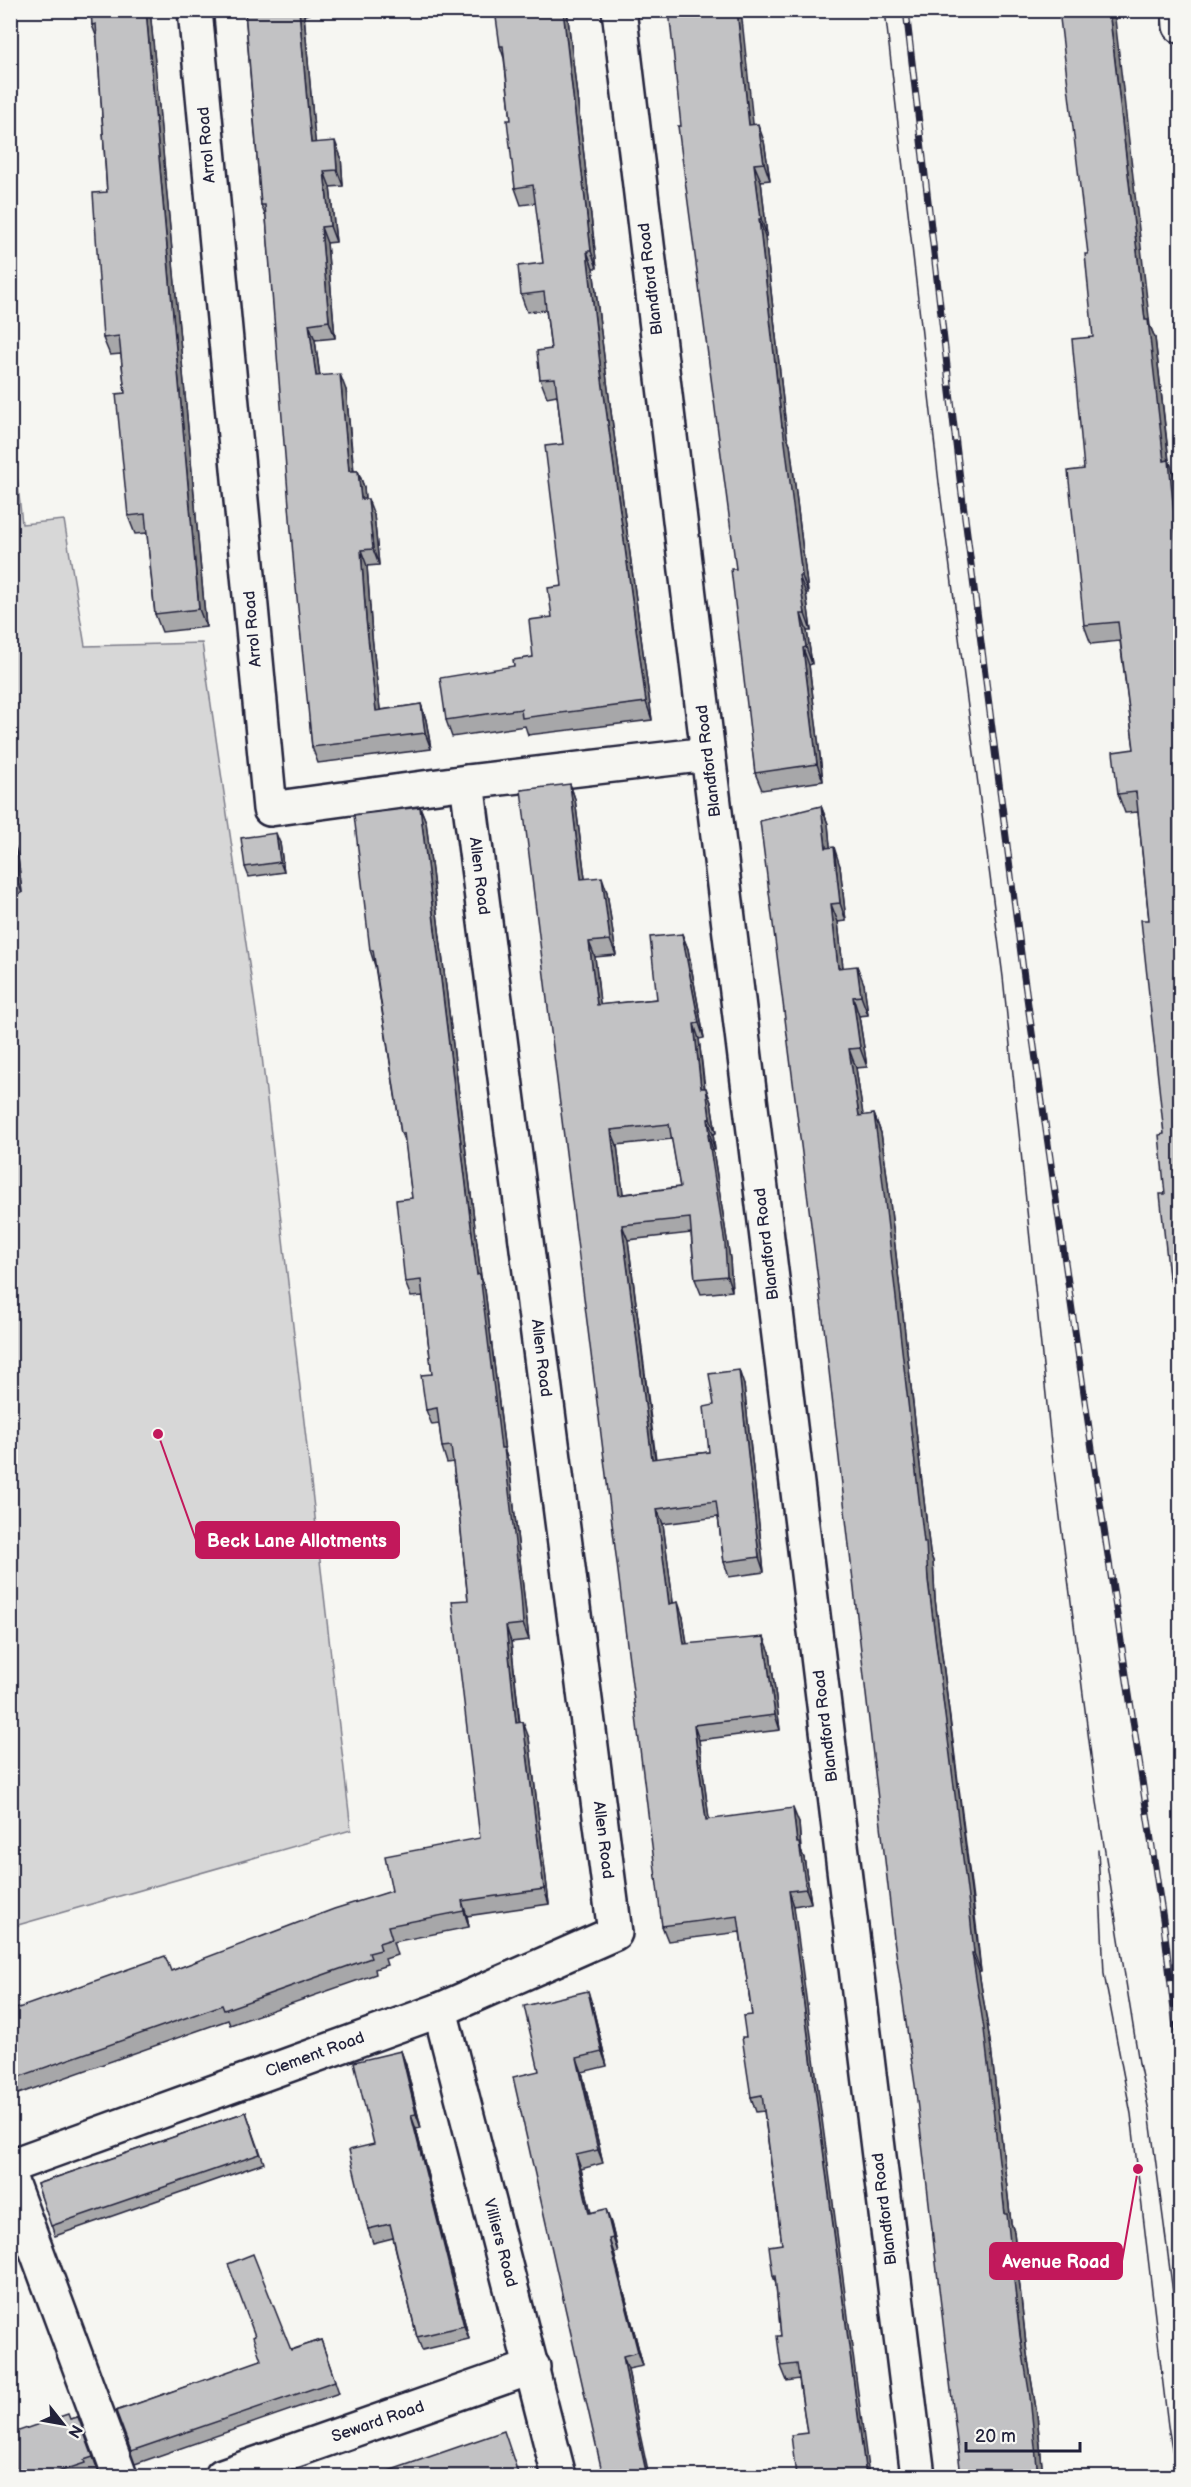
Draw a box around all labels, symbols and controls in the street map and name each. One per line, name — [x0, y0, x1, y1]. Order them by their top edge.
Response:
street label: Arrol Road — [194, 106, 220, 184]
street label: Blandford Road — [635, 222, 667, 336]
street label: Arrol Road — [240, 590, 266, 668]
street label: Blandford Road — [693, 704, 725, 818]
street label: Allen Road — [465, 836, 493, 916]
street label: Blandford Road — [751, 1187, 783, 1301]
street label: Allen Road — [527, 1318, 555, 1398]
callout: Beck Lane Allotments — [196, 1522, 399, 1558]
text: Beck Lane Allotments — [207, 1531, 387, 1552]
street label: Blandford Road — [810, 1669, 842, 1783]
street label: Allen Road — [589, 1800, 617, 1880]
street label: Clement Road — [263, 2028, 367, 2082]
street label: Blandford Road — [869, 2152, 901, 2266]
street label: Villiers Road — [479, 2197, 521, 2289]
callout: Avenue Road — [990, 2243, 1122, 2279]
text: Avenue Road — [1001, 2252, 1110, 2273]
north arrow — [33, 2394, 93, 2454]
street label: Seward Road — [329, 2397, 427, 2447]
scale bar — [966, 2415, 1080, 2453]
text: N — [63, 2421, 86, 2441]
text: 20 m — [975, 2426, 1016, 2447]

